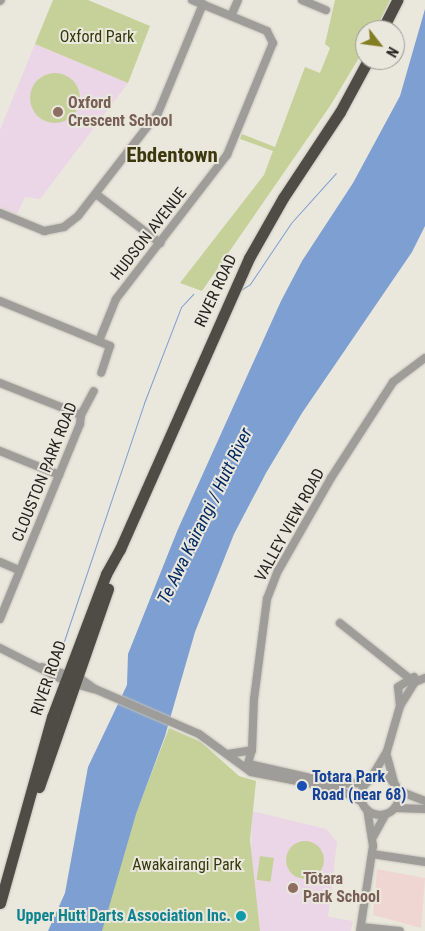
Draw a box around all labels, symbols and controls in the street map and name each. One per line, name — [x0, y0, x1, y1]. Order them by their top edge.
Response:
north arrow — [355, 20, 405, 70]
park label: Oxford Park — [60, 27, 134, 47]
text: N — [383, 44, 401, 60]
place label: Oxford Crescent School — [68, 93, 172, 131]
marker: Oxford Crescent School — [52, 106, 64, 118]
district label: Ebdentown — [126, 142, 218, 168]
street label: HUDSON AVENUE — [107, 184, 191, 284]
street label: RIVER ROAD — [191, 252, 241, 330]
street label: CLOUSTON PARK ROAD — [8, 400, 82, 544]
water label: Te Awa Kairangi / Hutt River — [153, 425, 257, 607]
street label: VALLEY VIEW ROAD — [251, 465, 329, 585]
street label: RIVER ROAD — [27, 638, 71, 718]
place label: Totara Park Road (near 68) — [312, 767, 407, 805]
marker: Totara Park Road (near 68) — [296, 780, 308, 792]
park label: Awakairangi Park — [132, 855, 242, 875]
place label: Tōtara Park School — [303, 869, 380, 907]
marker: Tōtara Park School — [287, 882, 299, 894]
place label: Upper Hutt Darts Association Inc. — [16, 906, 231, 926]
marker: Upper Hutt Darts Association Inc. — [235, 910, 247, 922]

